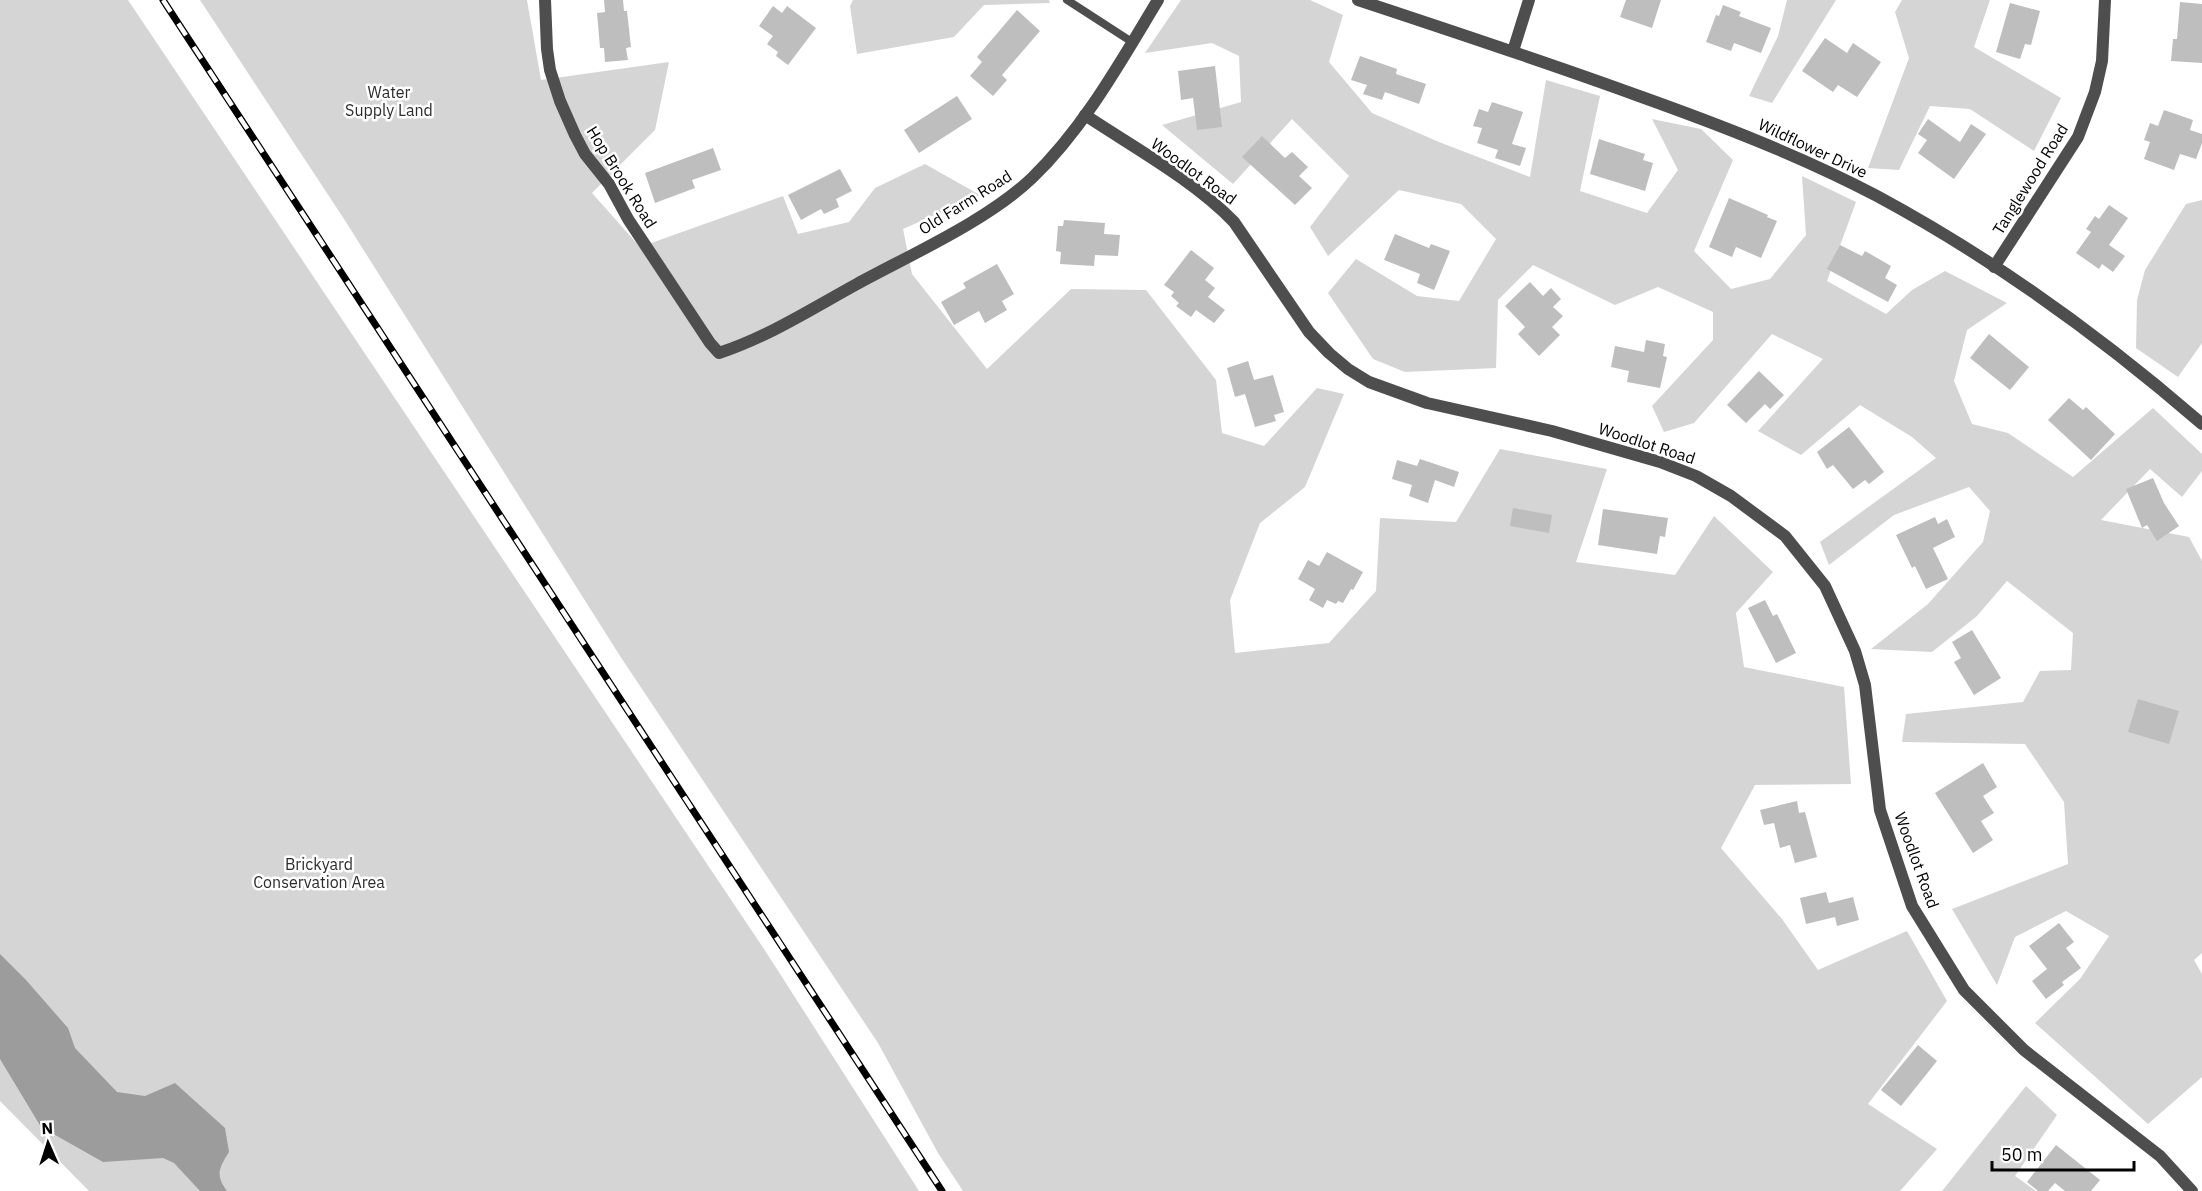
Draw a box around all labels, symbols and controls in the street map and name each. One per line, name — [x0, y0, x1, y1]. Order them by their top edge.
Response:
park label: Water Supply Land — [345, 82, 433, 120]
street label: Wildflower Drive — [1755, 114, 1871, 182]
street label: Tanglewood Road — [1988, 120, 2072, 238]
street label: Hop Brook Road — [583, 122, 661, 232]
street label: Woodlot Road — [1147, 133, 1241, 209]
street label: Old Farm Road — [915, 165, 1015, 239]
street label: Woodlot Road — [1596, 418, 1698, 468]
street label: Woodlot Road — [1890, 809, 1944, 911]
park label: Brickyard Conservation Area — [253, 854, 385, 892]
north arrow — [18, 1113, 78, 1173]
text: N — [41, 1118, 54, 1138]
scale bar — [1992, 1134, 2134, 1172]
text: 50 m — [2001, 1143, 2043, 1166]

